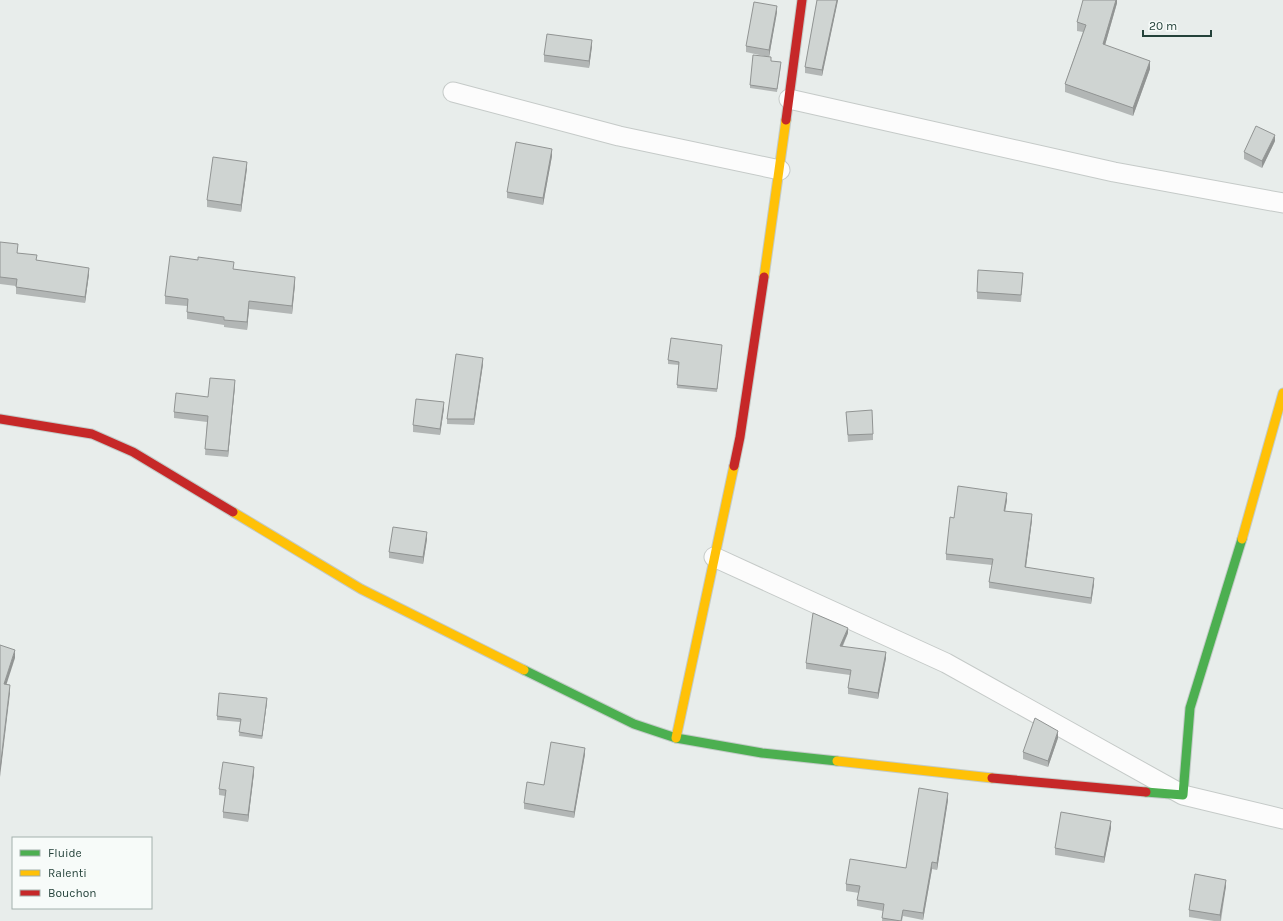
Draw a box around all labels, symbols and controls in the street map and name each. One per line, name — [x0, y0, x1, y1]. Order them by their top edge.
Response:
scale bar — [1143, 12, 1211, 38]
text: 20 m — [1149, 19, 1177, 33]
legend — [12, 837, 152, 909]
text: Fluide — [48, 846, 82, 860]
text: Ralenti — [48, 866, 87, 880]
text: Bouchon — [48, 886, 97, 900]

